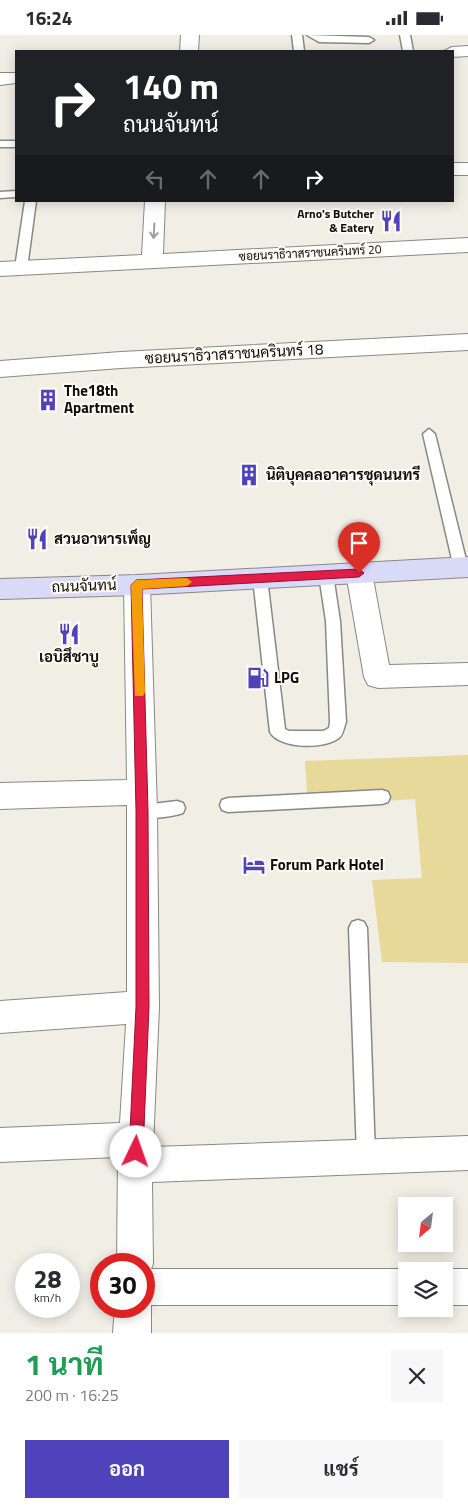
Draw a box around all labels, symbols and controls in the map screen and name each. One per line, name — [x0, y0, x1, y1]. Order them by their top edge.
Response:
text: 16:24 — [25, 3, 72, 32]
text: 140 m — [123, 59, 219, 113]
icon: right — [40, 70, 105, 135]
text: ถนนจันทน์ — [123, 107, 219, 141]
icon: left — [141, 165, 169, 193]
icon: ahead — [194, 165, 222, 193]
icon: ahead — [247, 165, 275, 193]
icon: right — [300, 165, 328, 193]
place label: Arno's Butcher & Eatery — [297, 204, 375, 237]
restaurant icon: Arno's Butcher & Eatery — [378, 208, 404, 234]
one-way arrow — [149, 223, 158, 239]
street label: ซอยนราธิวาสราชนครินทร์ 20 — [238, 239, 382, 266]
street label: ซอยนราธิวาสราชนครินทร์ 18 — [144, 337, 324, 370]
place label: The18th Apartment — [64, 379, 134, 419]
building icon: The18th Apartment — [35, 387, 61, 413]
building icon: นิติบุคคลอาคารชุดนนทรี — [236, 462, 262, 488]
place label: นิติบุคคลอาคารชุดนนทรี — [266, 463, 421, 486]
pin — [338, 522, 380, 573]
restaurant icon: สวนอาหารเพ็ญ — [24, 526, 50, 552]
place label: สวนอาหารเพ็ญ — [54, 527, 151, 550]
icon: arrive — [345, 529, 373, 557]
street label: ถนนจันทน์ — [51, 573, 117, 598]
restaurant icon: เอบิสึชาบู — [56, 621, 82, 647]
place label: เอบิสึชาบู — [39, 645, 99, 668]
fuel station icon: LPG — [245, 665, 271, 691]
place label: LPG — [274, 666, 299, 689]
hotel icon: Forum Park Hotel — [241, 852, 267, 878]
place label: Forum Park Hotel — [270, 853, 384, 876]
position arrow — [109, 1125, 161, 1177]
north arrow — [398, 1197, 452, 1253]
map controls — [398, 1197, 453, 1317]
speed limit sign: 30 — [90, 1253, 155, 1318]
text: 28 — [33, 1260, 62, 1298]
button: layers — [398, 1262, 453, 1317]
text: km/h — [34, 1288, 61, 1307]
text: 1 นาที — [25, 1341, 104, 1387]
button: close — [391, 1350, 443, 1402]
text: 200 m · 16:25 — [25, 1383, 119, 1407]
button: ออก — [25, 1440, 229, 1498]
button: แชร์ — [239, 1440, 443, 1498]

